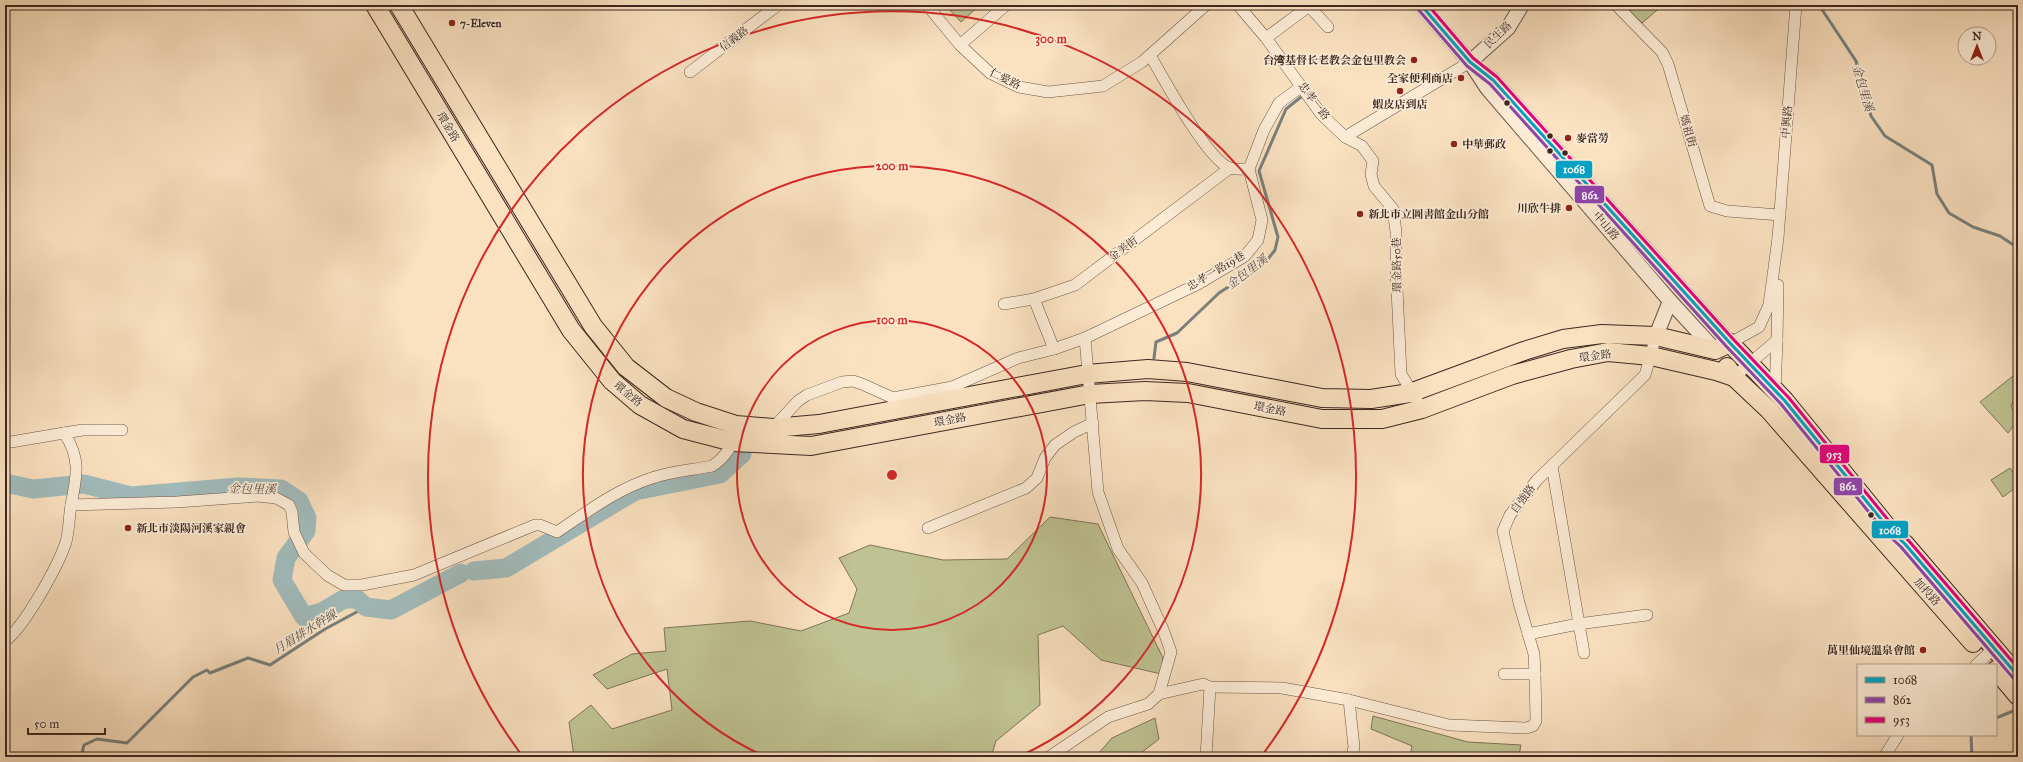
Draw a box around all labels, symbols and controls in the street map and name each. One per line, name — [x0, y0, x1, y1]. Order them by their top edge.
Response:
place label: 7-Eleven — [460, 17, 501, 30]
marker: 7-Eleven — [447, 18, 457, 28]
street label: 民生路 — [1482, 19, 1514, 51]
street label: 信義路 — [717, 24, 751, 54]
north arrow — [1957, 26, 1997, 66]
text: N — [1972, 30, 1982, 43]
text: 300 m — [1035, 32, 1068, 47]
place label: 台湾基督长老教会金包里教会 — [1263, 54, 1406, 67]
marker: 台湾基督长老教会金包里教会 — [1409, 55, 1419, 65]
water label: 金包里溪 — [1850, 63, 1877, 115]
street label: 仁愛路 — [987, 66, 1023, 92]
place label: 全家便利商店 — [1387, 72, 1453, 85]
marker: 全家便利商店 — [1456, 73, 1466, 83]
street label: 忠孝一路 — [1296, 80, 1332, 122]
marker: 蝦皮店到店 — [1395, 86, 1405, 96]
place label: 蝦皮店到店 — [1373, 98, 1428, 111]
unlabelled marker — [1502, 98, 1512, 108]
street label: 中興路 — [1779, 105, 1795, 139]
street label: 環金路 — [434, 110, 462, 144]
street label: 媽祖街 — [1677, 113, 1699, 149]
unlabelled marker — [1545, 131, 1555, 141]
place label: 麥當勞 — [1576, 132, 1609, 145]
marker: 麥當勞 — [1563, 133, 1573, 143]
place label: 中華郵政 — [1462, 138, 1506, 151]
marker: 中華郵政 — [1449, 139, 1459, 149]
unlabelled marker — [1545, 146, 1555, 156]
unlabelled marker — [1560, 148, 1570, 158]
text: 200 m — [876, 159, 909, 173]
line badge: 1068 — [1555, 160, 1593, 179]
text: 1068 — [1563, 163, 1585, 176]
line badge: 862 — [1574, 185, 1605, 204]
text: 862 — [1582, 189, 1599, 202]
place label: 川欣牛排 — [1517, 202, 1561, 215]
marker: 川欣牛排 — [1564, 203, 1574, 213]
place label: 新北市立圖書館金山分館 — [1368, 208, 1489, 221]
marker: 新北市立圖書館金山分館 — [1355, 209, 1365, 219]
street label: 中山路 — [1590, 209, 1622, 243]
street label: 金美街 — [1106, 234, 1140, 264]
street label: 環金路50巷 — [1390, 237, 1404, 293]
street label: 忠孝一路19巷 — [1185, 249, 1247, 293]
water label: 金包里溪 — [1224, 251, 1272, 292]
text: 100 m — [876, 313, 909, 327]
street label: 環金路 — [1578, 347, 1612, 365]
street label: 環金路 — [611, 379, 645, 409]
street label: 環金路 — [1253, 399, 1287, 419]
street label: 環金路 — [933, 410, 967, 430]
line badge: 953 — [1819, 444, 1850, 464]
text: 953 — [1826, 448, 1842, 462]
centre of rings — [885, 468, 899, 482]
line badge: 862 — [1833, 477, 1863, 496]
text: 862 — [1840, 480, 1857, 493]
water label: 金包里溪 — [228, 482, 278, 496]
street label: 自強路 — [1508, 482, 1538, 516]
unlabelled marker — [1866, 510, 1876, 520]
line badge: 1068 — [1871, 520, 1909, 539]
place label: 新北市淡陽河溪家親會 — [136, 522, 246, 535]
marker: 新北市淡陽河溪家親會 — [123, 523, 133, 533]
text: 1068 — [1879, 524, 1901, 537]
street label: 加投路 — [1911, 575, 1943, 609]
water label: 月眉排水幹線 — [271, 606, 341, 657]
place label: 萬里仙境溫泉會館 — [1827, 644, 1915, 657]
marker: 萬里仙境溫泉會館 — [1918, 645, 1928, 655]
legend — [1857, 664, 1997, 736]
text: 1068 — [1893, 673, 1917, 687]
text: 862 — [1893, 693, 1912, 707]
scale bar — [28, 710, 105, 736]
text: 953 — [1893, 713, 1910, 727]
text: 50 m — [34, 717, 59, 731]

